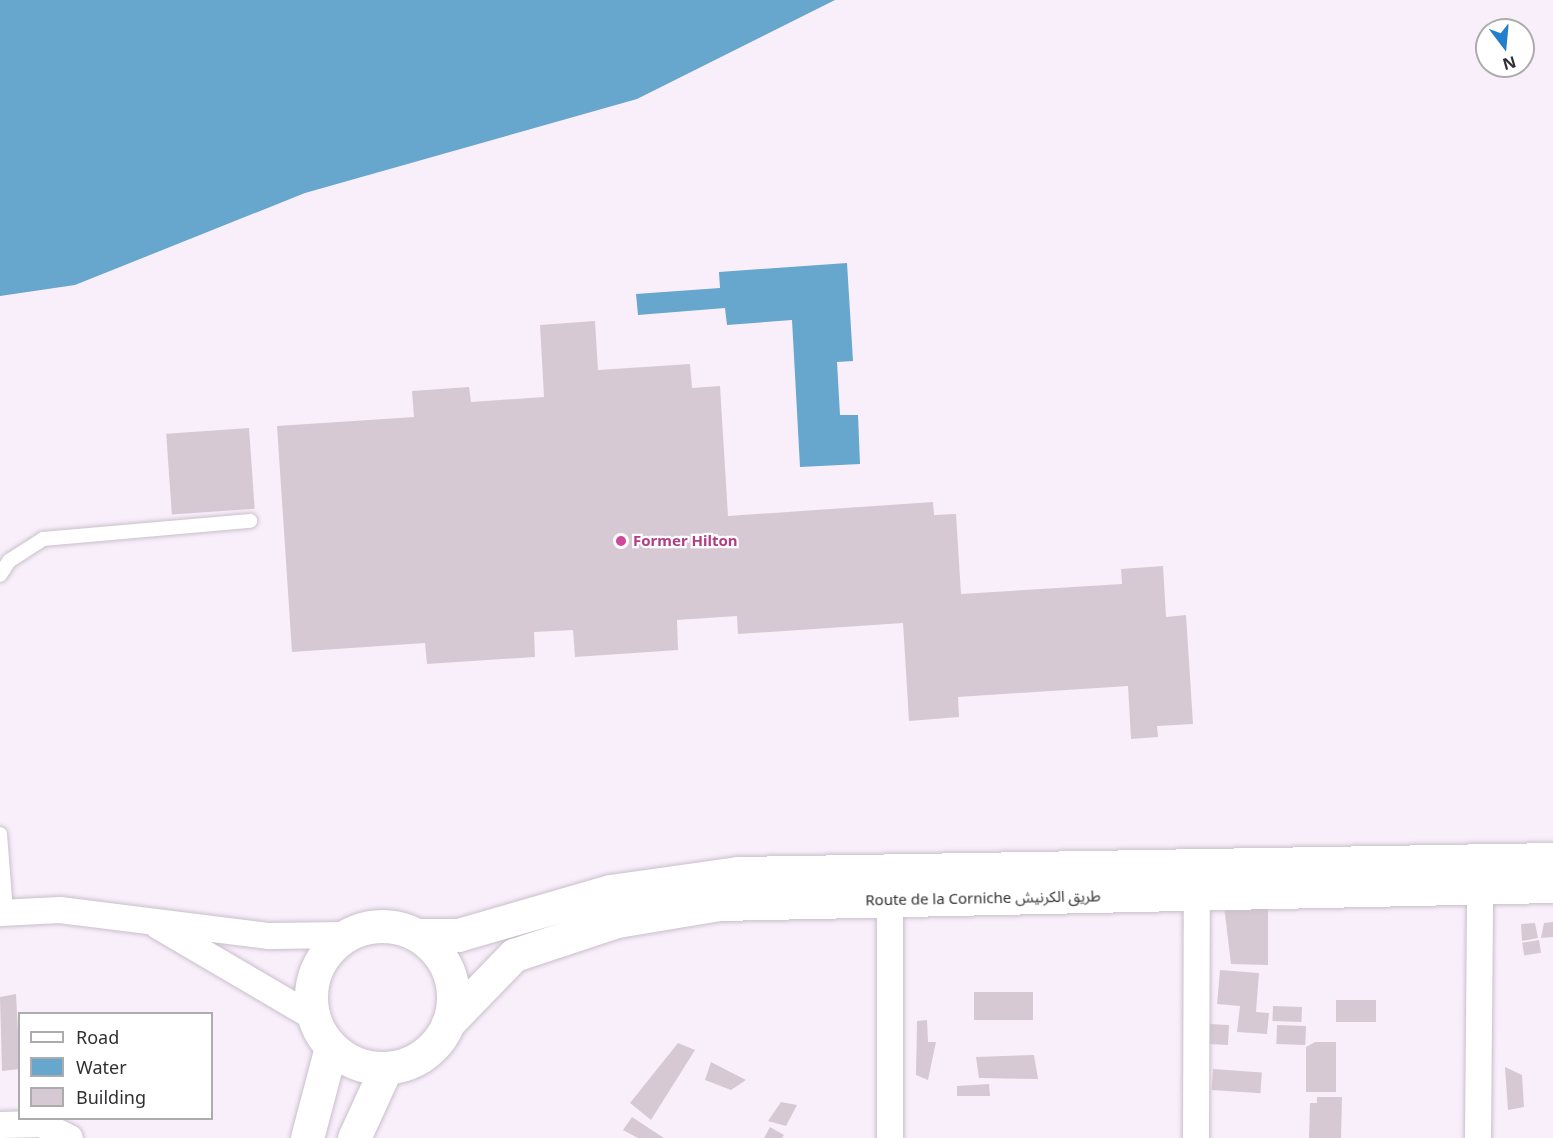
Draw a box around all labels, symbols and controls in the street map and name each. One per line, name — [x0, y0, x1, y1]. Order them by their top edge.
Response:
north arrow — [1475, 18, 1535, 78]
text: N — [1500, 51, 1519, 76]
place label: Former Hilton — [633, 532, 738, 550]
marker: Former Hilton — [614, 534, 628, 548]
street label: Route de la Corniche طريق الكرنيش — [865, 887, 1101, 909]
legend — [18, 1012, 213, 1120]
text: Road — [76, 1025, 119, 1049]
text: Water — [76, 1055, 127, 1079]
text: Building — [76, 1085, 146, 1109]

